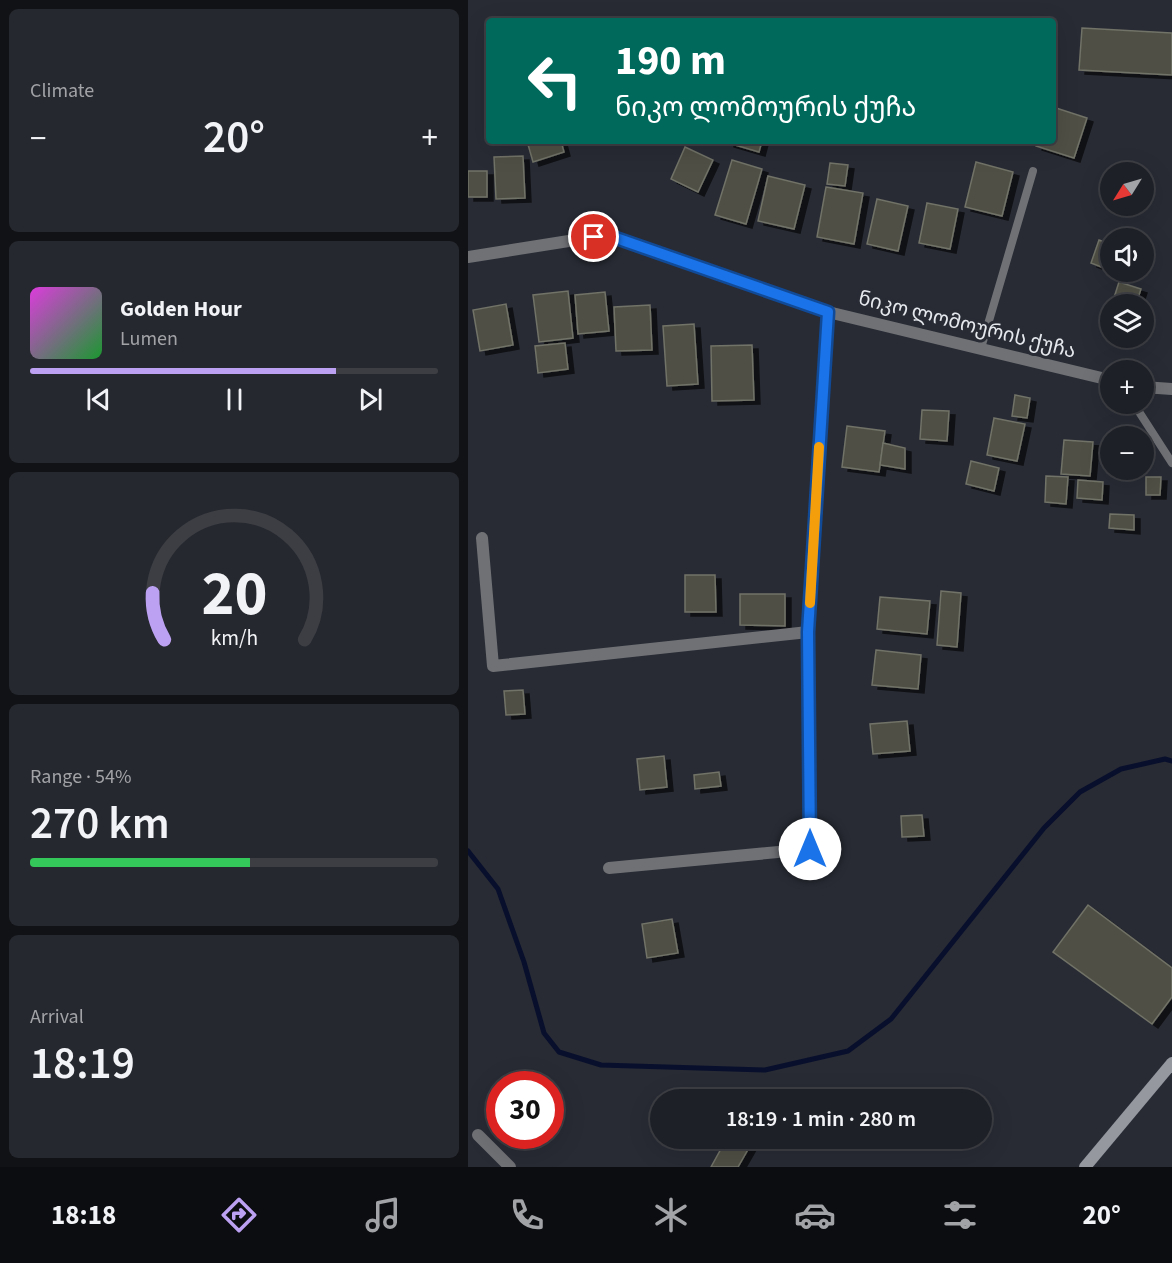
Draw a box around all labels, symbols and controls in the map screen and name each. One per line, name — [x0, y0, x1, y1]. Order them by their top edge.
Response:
text: 190 m — [615, 31, 726, 91]
icon: left — [516, 42, 594, 120]
text: Climate — [30, 77, 94, 105]
text: ნიკო ლომოურის ქუჩა — [615, 88, 916, 127]
text: 20° — [203, 106, 265, 170]
text: − — [30, 115, 46, 162]
text: + — [422, 115, 438, 162]
north arrow — [1100, 162, 1154, 216]
map controls — [1100, 162, 1154, 480]
pin — [568, 211, 619, 262]
icon: arrive — [577, 220, 610, 253]
button: sound — [1100, 228, 1154, 282]
street label: ნიკო ლომოურის ქუჩა — [855, 284, 1079, 366]
text: Golden Hour — [120, 293, 242, 325]
button: layers — [1100, 294, 1154, 348]
text: Lumen — [120, 325, 178, 353]
button: + — [1100, 360, 1154, 414]
icon: previous — [82, 383, 115, 416]
icon: pause — [218, 383, 251, 416]
icon: next — [354, 383, 387, 416]
button: − — [1100, 426, 1154, 480]
text: 20 — [201, 551, 267, 640]
text: km/h — [210, 624, 258, 655]
text: Range · 54% — [30, 763, 131, 791]
text: 270 km — [30, 792, 170, 856]
position arrow — [778, 817, 842, 881]
text: Arrival — [30, 1003, 84, 1031]
text: 18:19 — [30, 1032, 135, 1096]
speed limit sign: 30 — [486, 1071, 564, 1149]
text: 18:19 · 1 min · 280 m — [726, 1103, 916, 1135]
icon: directions — [218, 1194, 260, 1236]
icon: music — [362, 1194, 404, 1236]
icon: phone — [506, 1194, 548, 1236]
icon: climate — [650, 1194, 692, 1236]
icon: car — [794, 1194, 836, 1236]
icon: filters — [939, 1194, 981, 1236]
text: 18:18 — [51, 1196, 116, 1235]
text: 20° — [1083, 1196, 1121, 1235]

